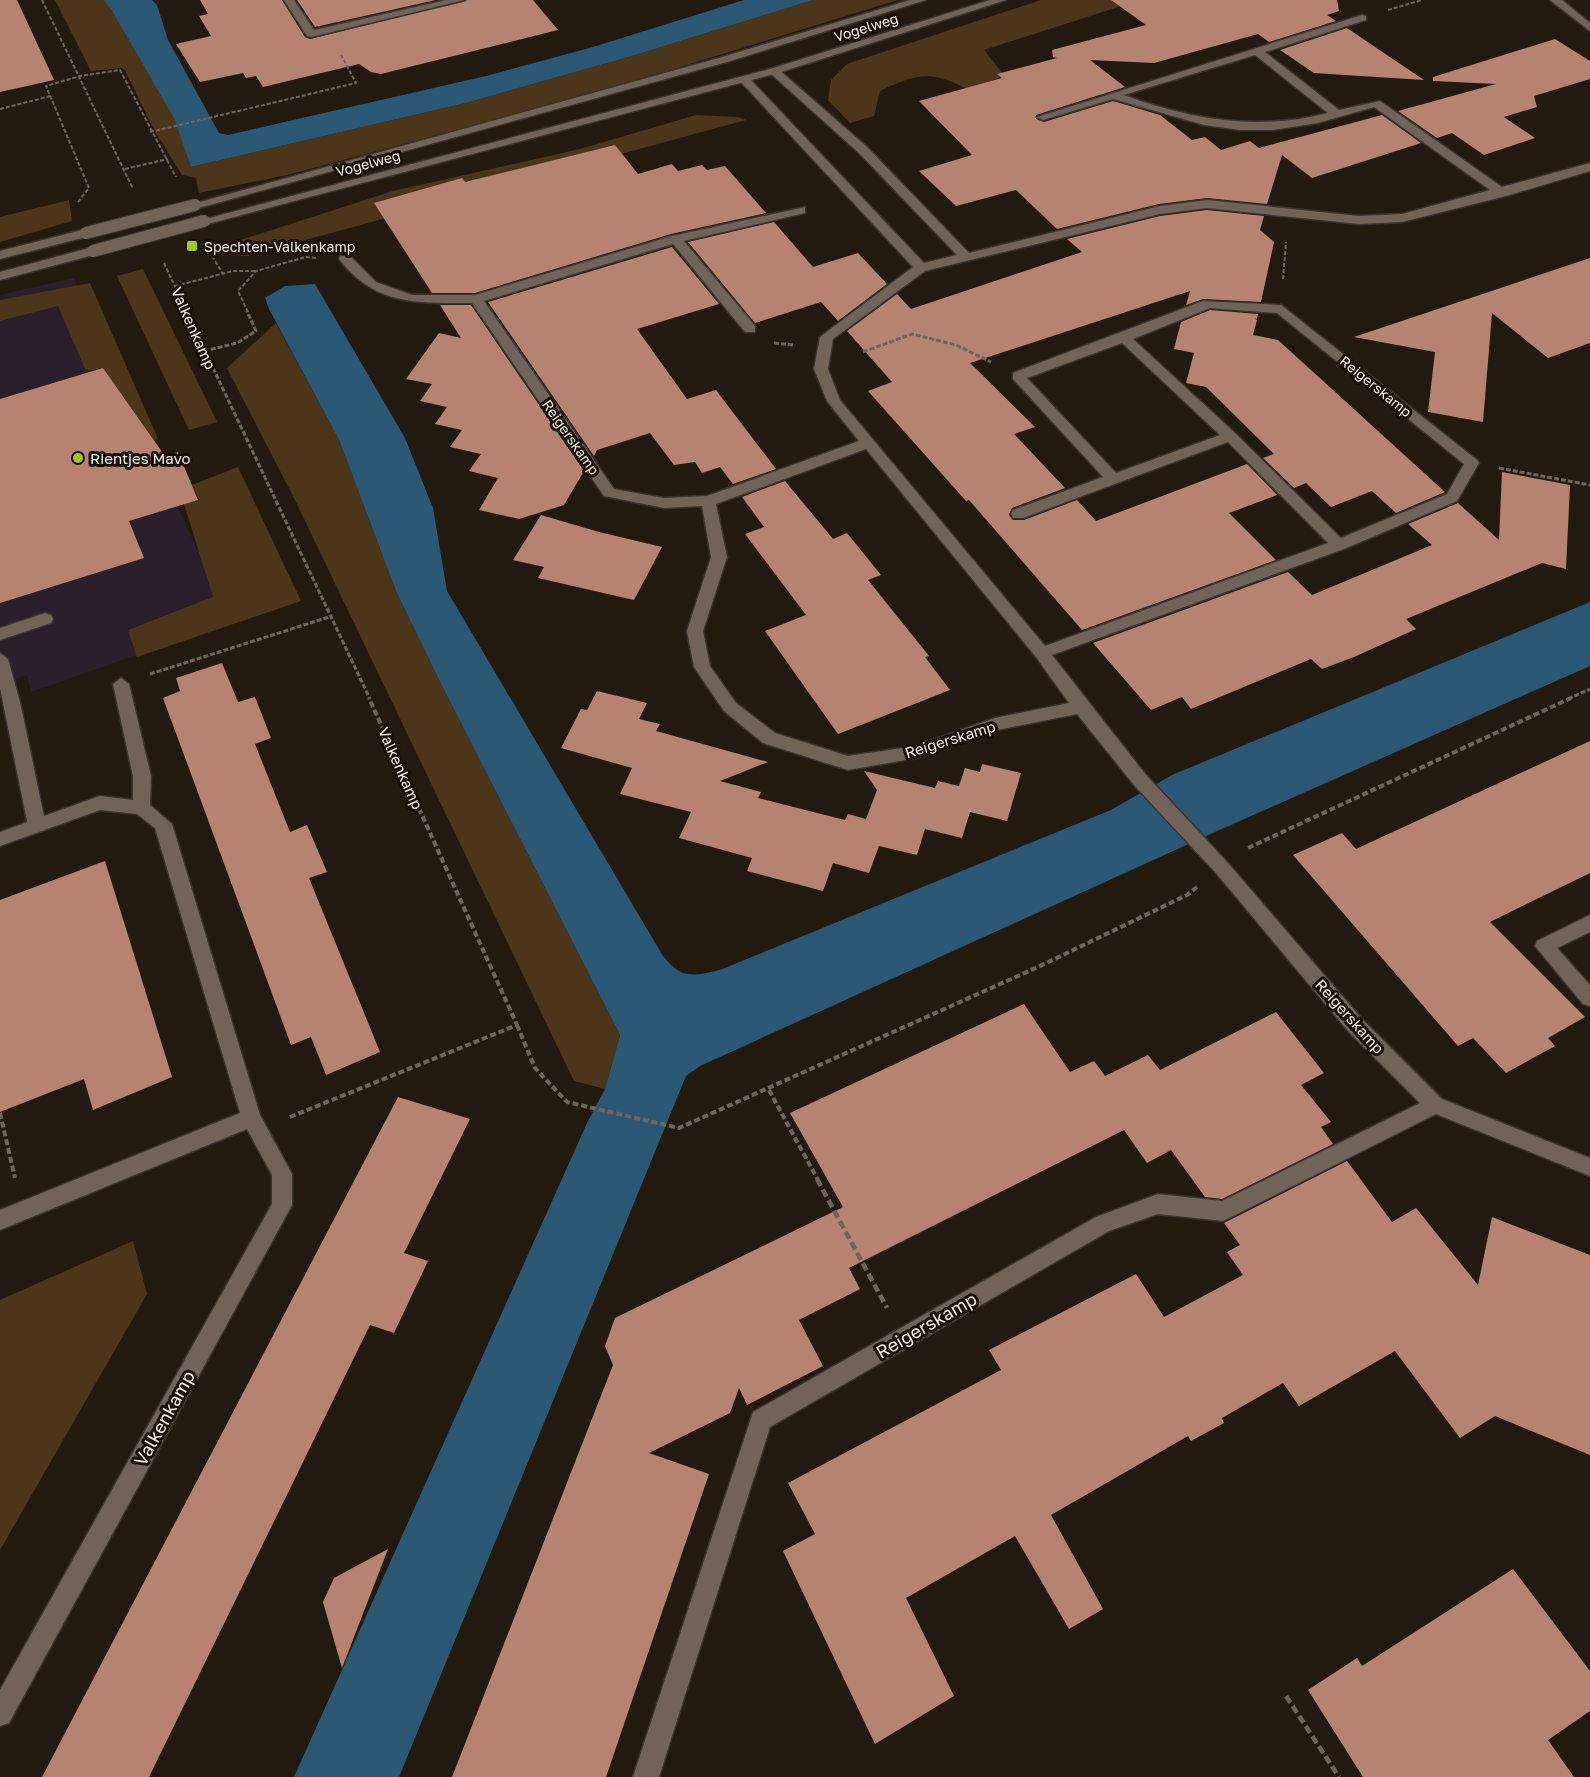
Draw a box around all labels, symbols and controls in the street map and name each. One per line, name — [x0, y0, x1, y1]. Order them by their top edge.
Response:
street label: Vogelweg — [832, 9, 900, 45]
street label: Vogelweg — [334, 146, 402, 180]
place label: Spechten-Valkenkamp — [204, 238, 355, 255]
marker: Spechten-Valkenkamp — [185, 239, 199, 253]
street label: Valkenkamp — [168, 284, 220, 372]
street label: Reigerskamp — [1337, 352, 1415, 420]
street label: Reigerskamp — [539, 396, 603, 478]
place label: Rientjes Mavo — [90, 449, 191, 467]
marker: Rientjes Mavo — [71, 451, 85, 465]
street label: Reigerskamp — [903, 717, 997, 761]
street label: Valkenkamp — [375, 724, 427, 812]
street label: Reigerskamp — [1312, 975, 1388, 1057]
street label: Reigerskamp — [872, 1287, 980, 1363]
street label: Valkenkamp — [129, 1367, 199, 1469]

